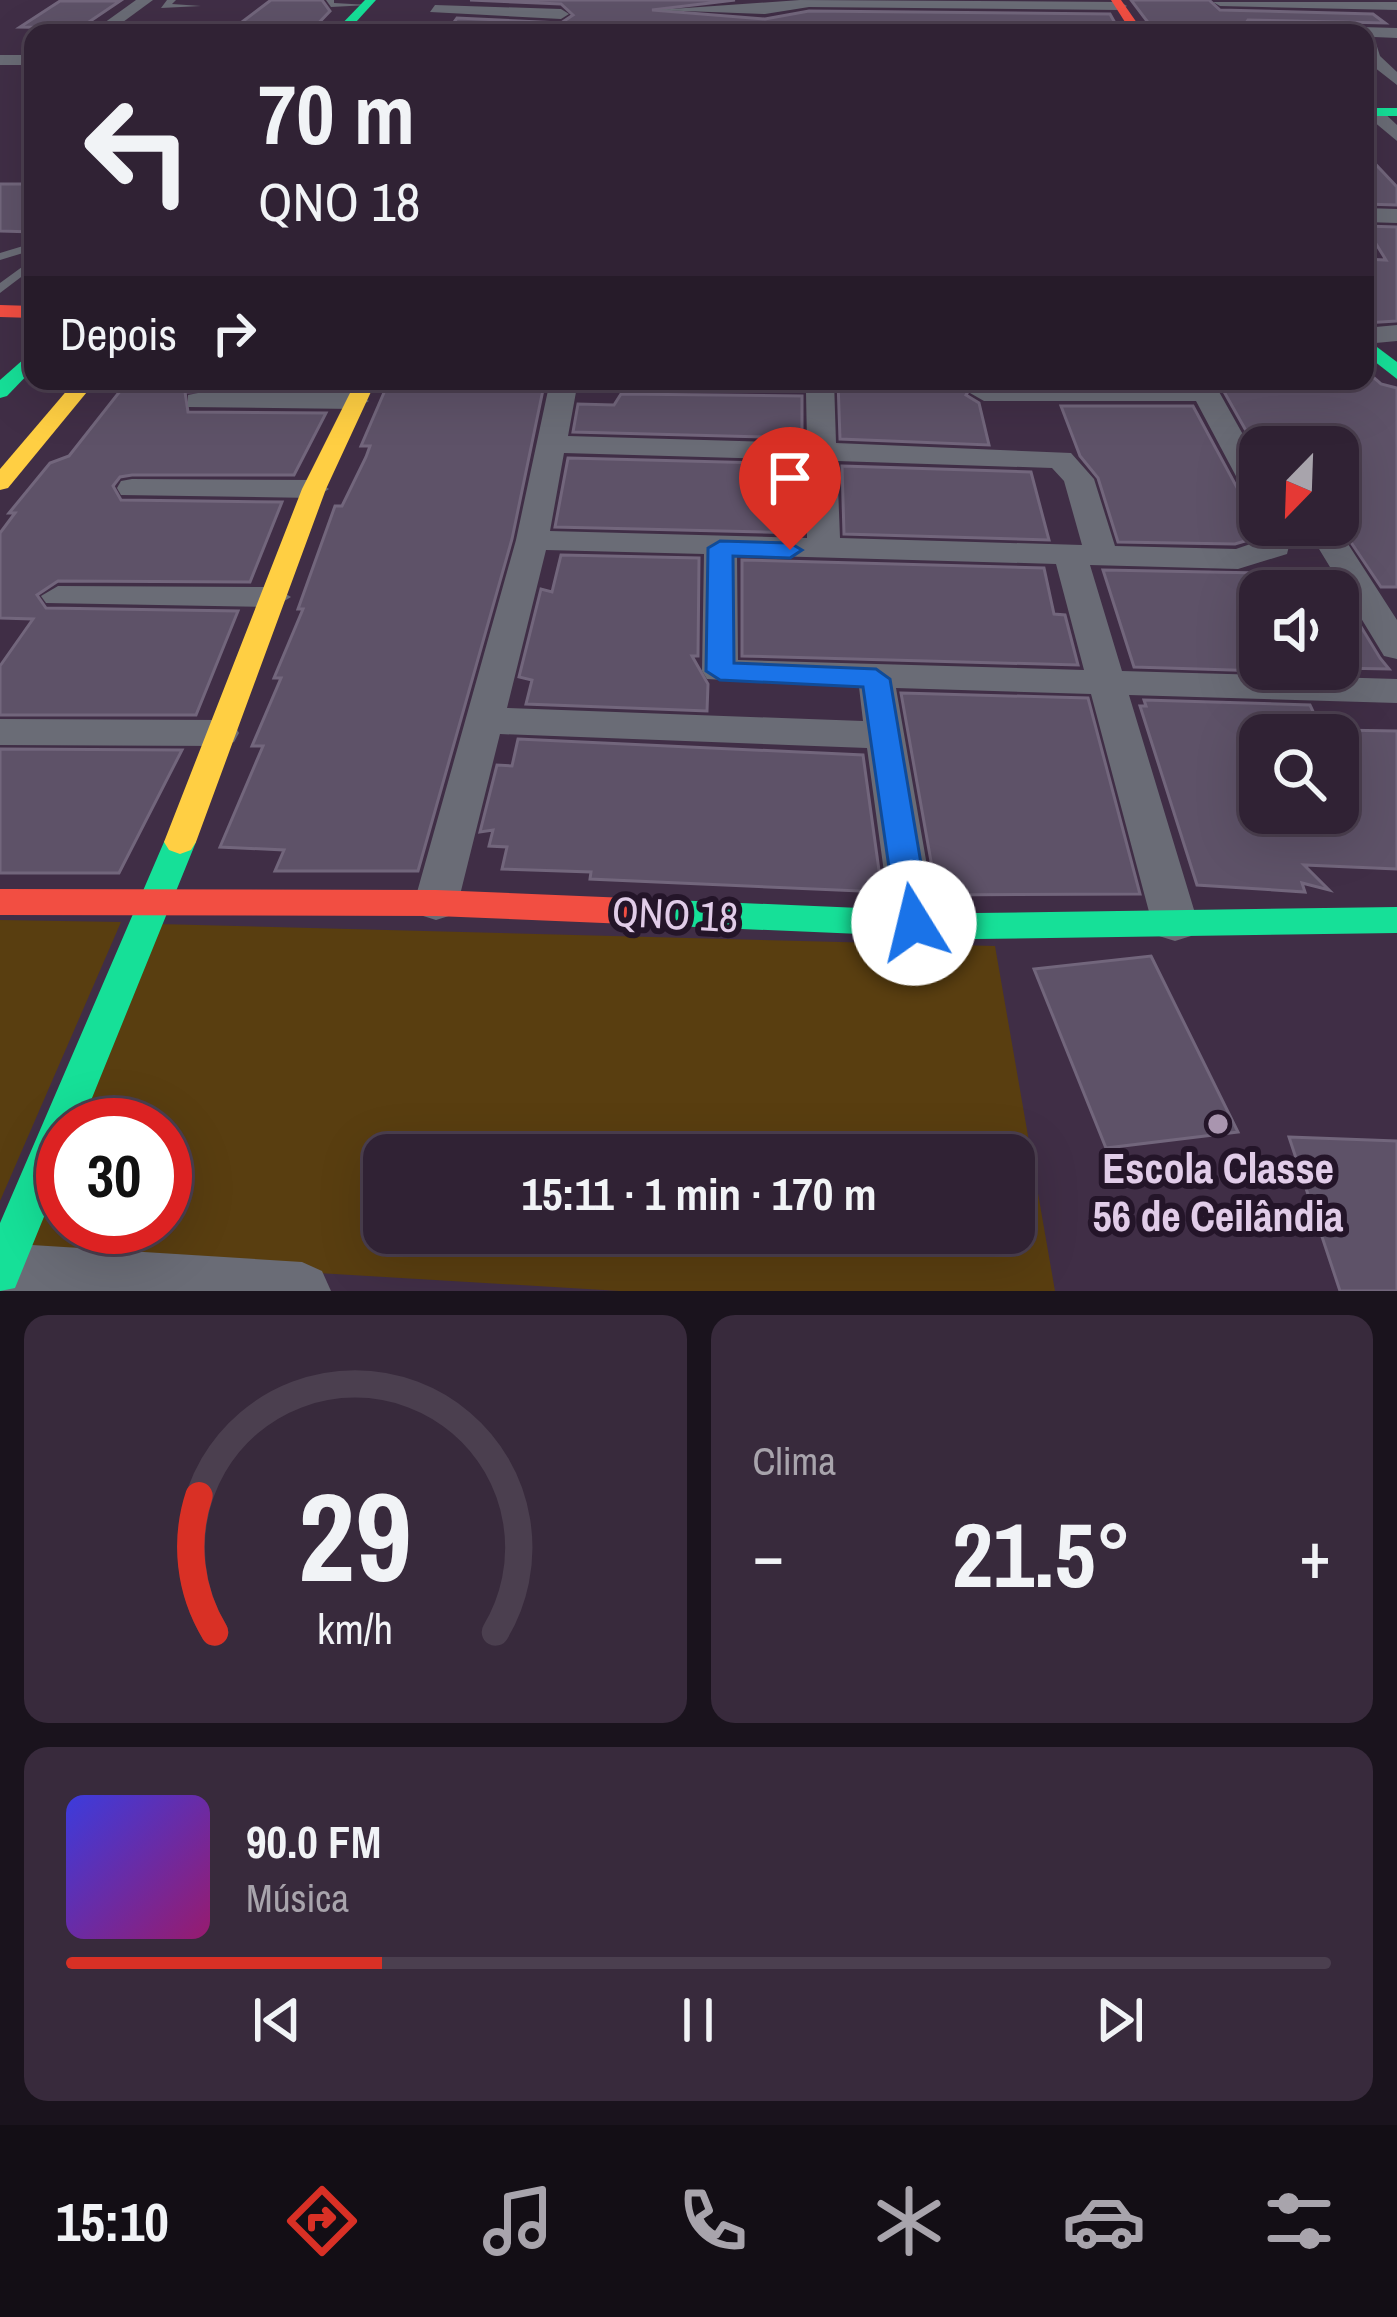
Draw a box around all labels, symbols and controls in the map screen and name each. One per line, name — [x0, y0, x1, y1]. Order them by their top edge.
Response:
text: 70 m — [258, 57, 415, 170]
icon: left — [60, 72, 216, 228]
text: QNO 18 — [258, 165, 420, 238]
icon: right — [201, 300, 267, 366]
text: Depois — [60, 303, 177, 364]
north arrow — [1239, 426, 1359, 546]
map controls — [1239, 426, 1359, 834]
pin — [739, 427, 841, 550]
icon: arrive — [757, 445, 823, 511]
button: sound — [1239, 570, 1359, 690]
button: search — [1239, 714, 1359, 834]
position arrow — [851, 860, 977, 986]
street label: QNO 18 — [610, 883, 740, 945]
speed limit sign: 30 — [36, 1098, 192, 1254]
marker: Escola Classe 56 de Ceilândia — [1205, 1111, 1231, 1137]
place label: Escola Classe 56 de Ceilândia — [1093, 1140, 1343, 1244]
text: 15:11 · 1 min · 170 m — [522, 1163, 876, 1224]
text: Clima — [753, 1435, 836, 1487]
text: 29 — [298, 1452, 412, 1620]
text: 21.5° — [952, 1494, 1132, 1615]
text: − — [753, 1510, 784, 1599]
text: + — [1299, 1510, 1331, 1599]
text: km/h — [317, 1600, 393, 1657]
text: 90.0 FM — [246, 1811, 381, 1872]
text: Música — [246, 1872, 349, 1924]
icon: previous — [244, 1987, 310, 2053]
icon: pause — [665, 1987, 731, 2053]
icon: next — [1087, 1987, 1153, 2053]
icon: directions — [280, 2179, 364, 2263]
icon: music — [476, 2179, 560, 2263]
icon: phone — [671, 2179, 755, 2263]
icon: climate — [867, 2179, 951, 2263]
icon: car — [1062, 2179, 1146, 2263]
icon: filters — [1257, 2179, 1341, 2263]
text: 15:10 — [56, 2185, 169, 2258]

